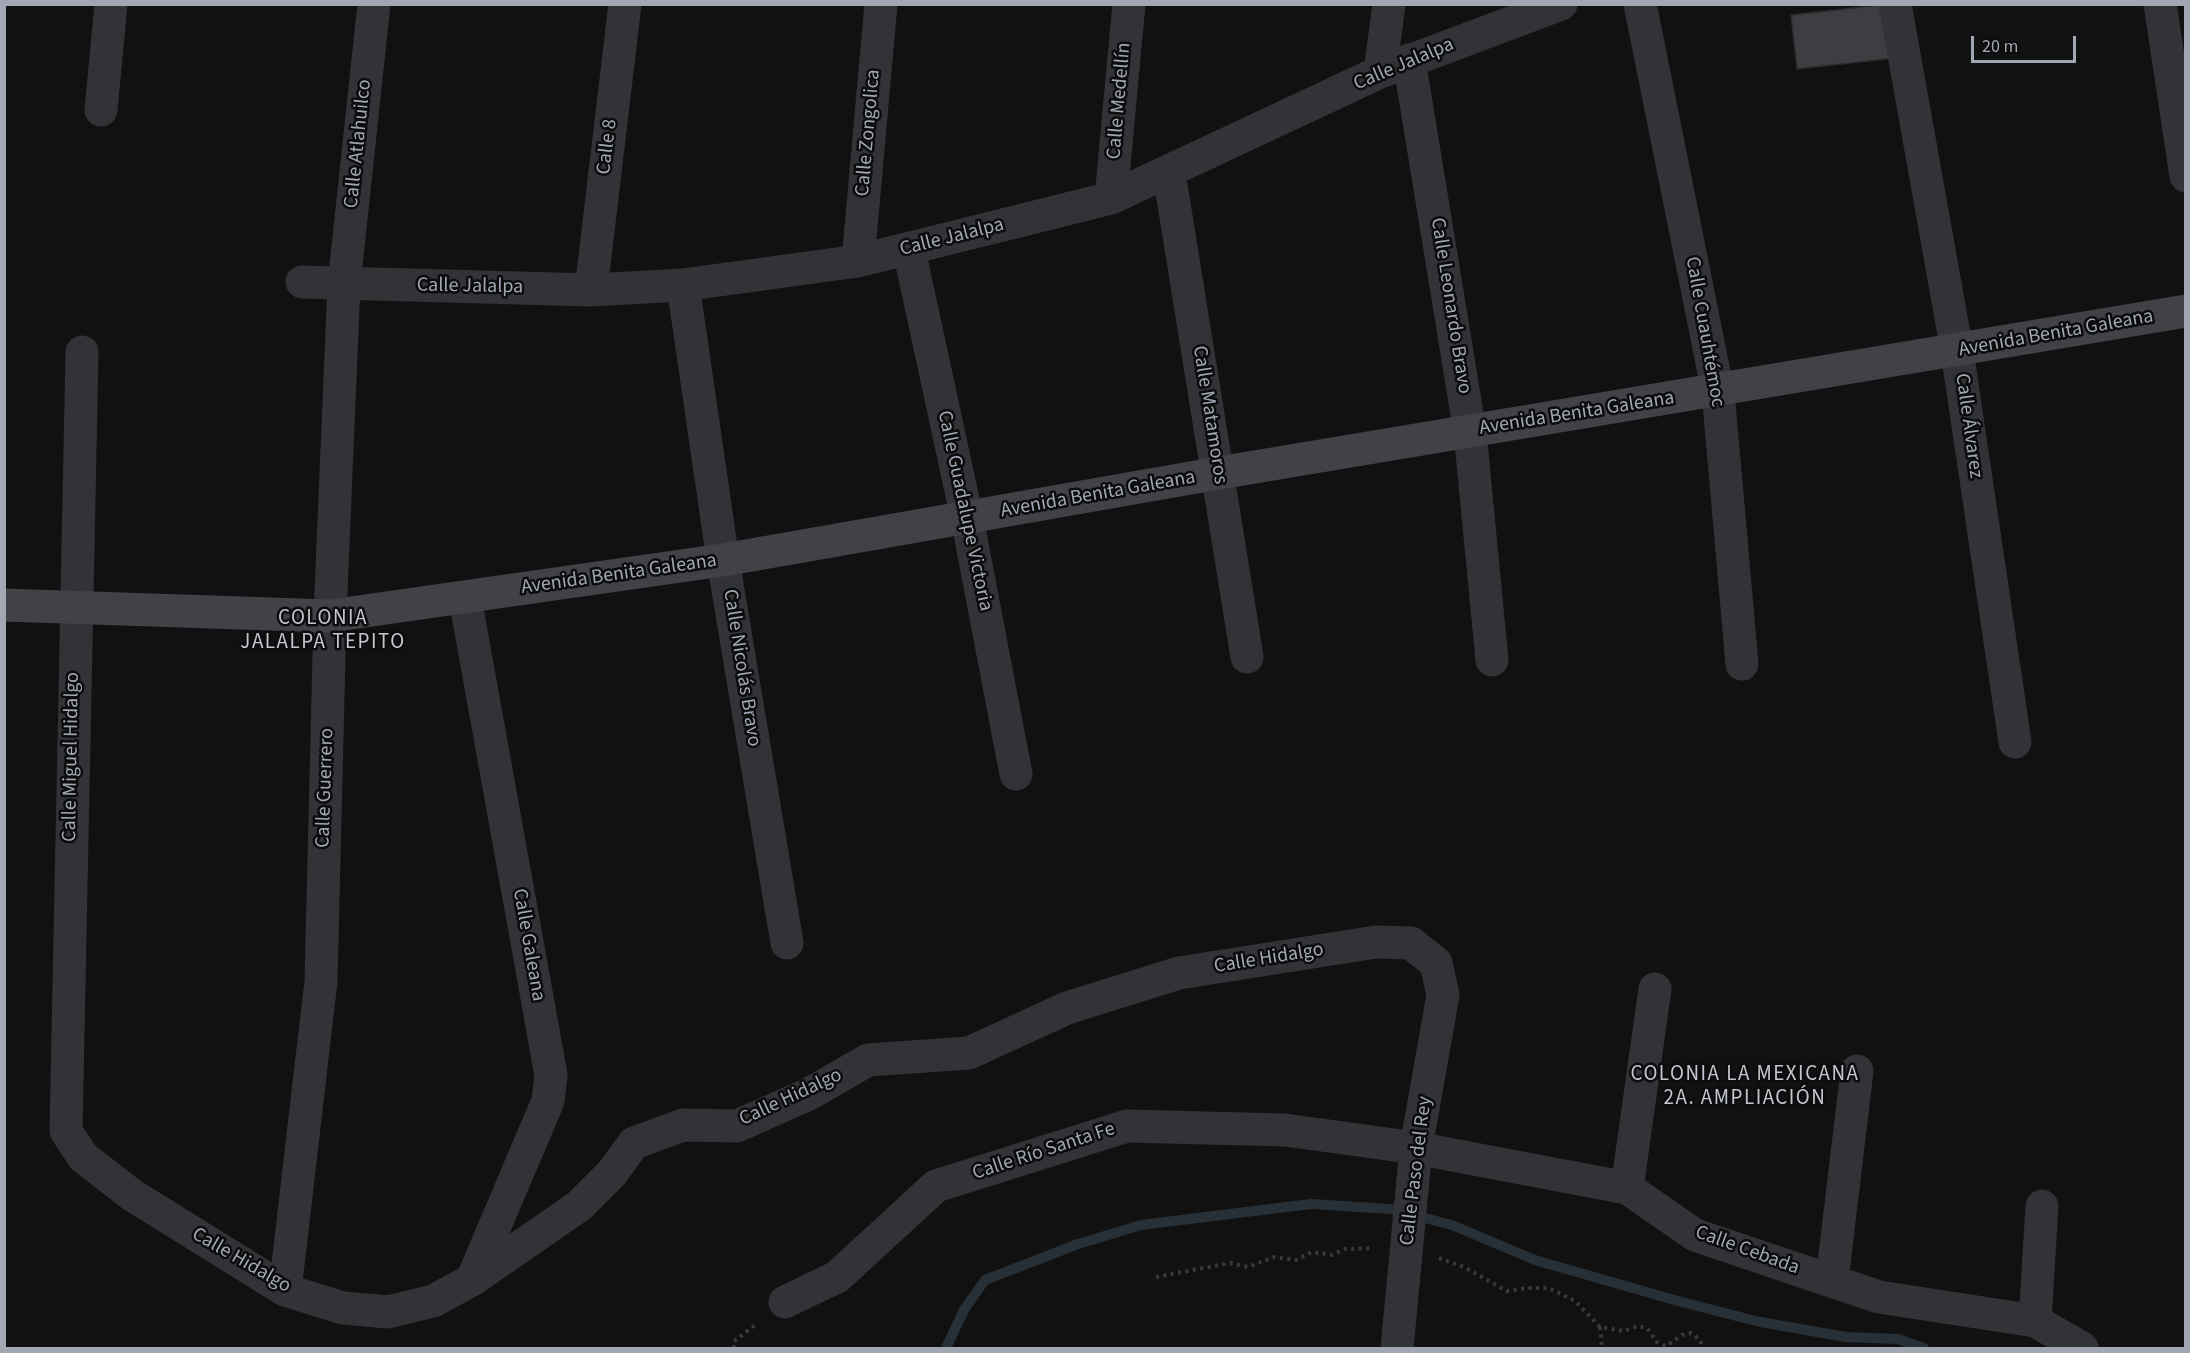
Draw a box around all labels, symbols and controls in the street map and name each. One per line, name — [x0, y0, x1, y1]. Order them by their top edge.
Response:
scale bar — [1974, 24, 2079, 62]
street label: Calle Jalalpa — [1350, 33, 1458, 97]
text: 20 m — [1982, 34, 2018, 59]
street label: Calle Medellín — [1103, 42, 1137, 160]
street label: Calle Zongolica — [851, 68, 887, 198]
street label: Calle Atlahuilco — [340, 78, 378, 210]
street label: Calle 8 — [593, 118, 623, 176]
street label: Calle Jalalpa — [897, 213, 1007, 263]
street label: Calle Leonardo Bravo — [1424, 216, 1476, 396]
street label: Calle Cuauhtémoc — [1679, 255, 1729, 409]
street label: Calle Jalalpa — [417, 274, 523, 300]
street label: Avenida Benita Galeana — [1957, 305, 2155, 363]
street label: Calle Matamoros — [1186, 344, 1232, 486]
street label: Calle Álvarez — [1949, 372, 1987, 480]
street label: Avenida Benita Galeana — [1478, 387, 1676, 441]
street label: Calle Guadalupe Victoria — [931, 408, 997, 614]
street label: Avenida Benita Galeana — [999, 466, 1197, 524]
street label: Avenida Benita Galeana — [520, 549, 718, 601]
street label: Calle Nicolás Bravo — [717, 588, 765, 748]
district label: COLONIA JALALPA TEPITO — [240, 606, 406, 656]
street label: Calle Miguel Hidalgo — [59, 672, 85, 842]
street label: Calle Guerrero — [312, 728, 340, 848]
street label: Calle Galeana — [506, 887, 550, 1003]
street label: Calle Hidalgo — [1213, 939, 1325, 979]
district label: COLONIA LA MEXICANA 2A. AMPLIACIÓN — [1630, 1062, 1860, 1112]
street label: Calle Hidalgo — [736, 1064, 846, 1132]
street label: Calle Paso del Rey — [1396, 1095, 1438, 1247]
street label: Calle Río Santa Fe — [970, 1118, 1118, 1186]
street label: Calle Cebada — [1692, 1221, 1802, 1281]
street label: Calle Hidalgo — [187, 1223, 295, 1299]

